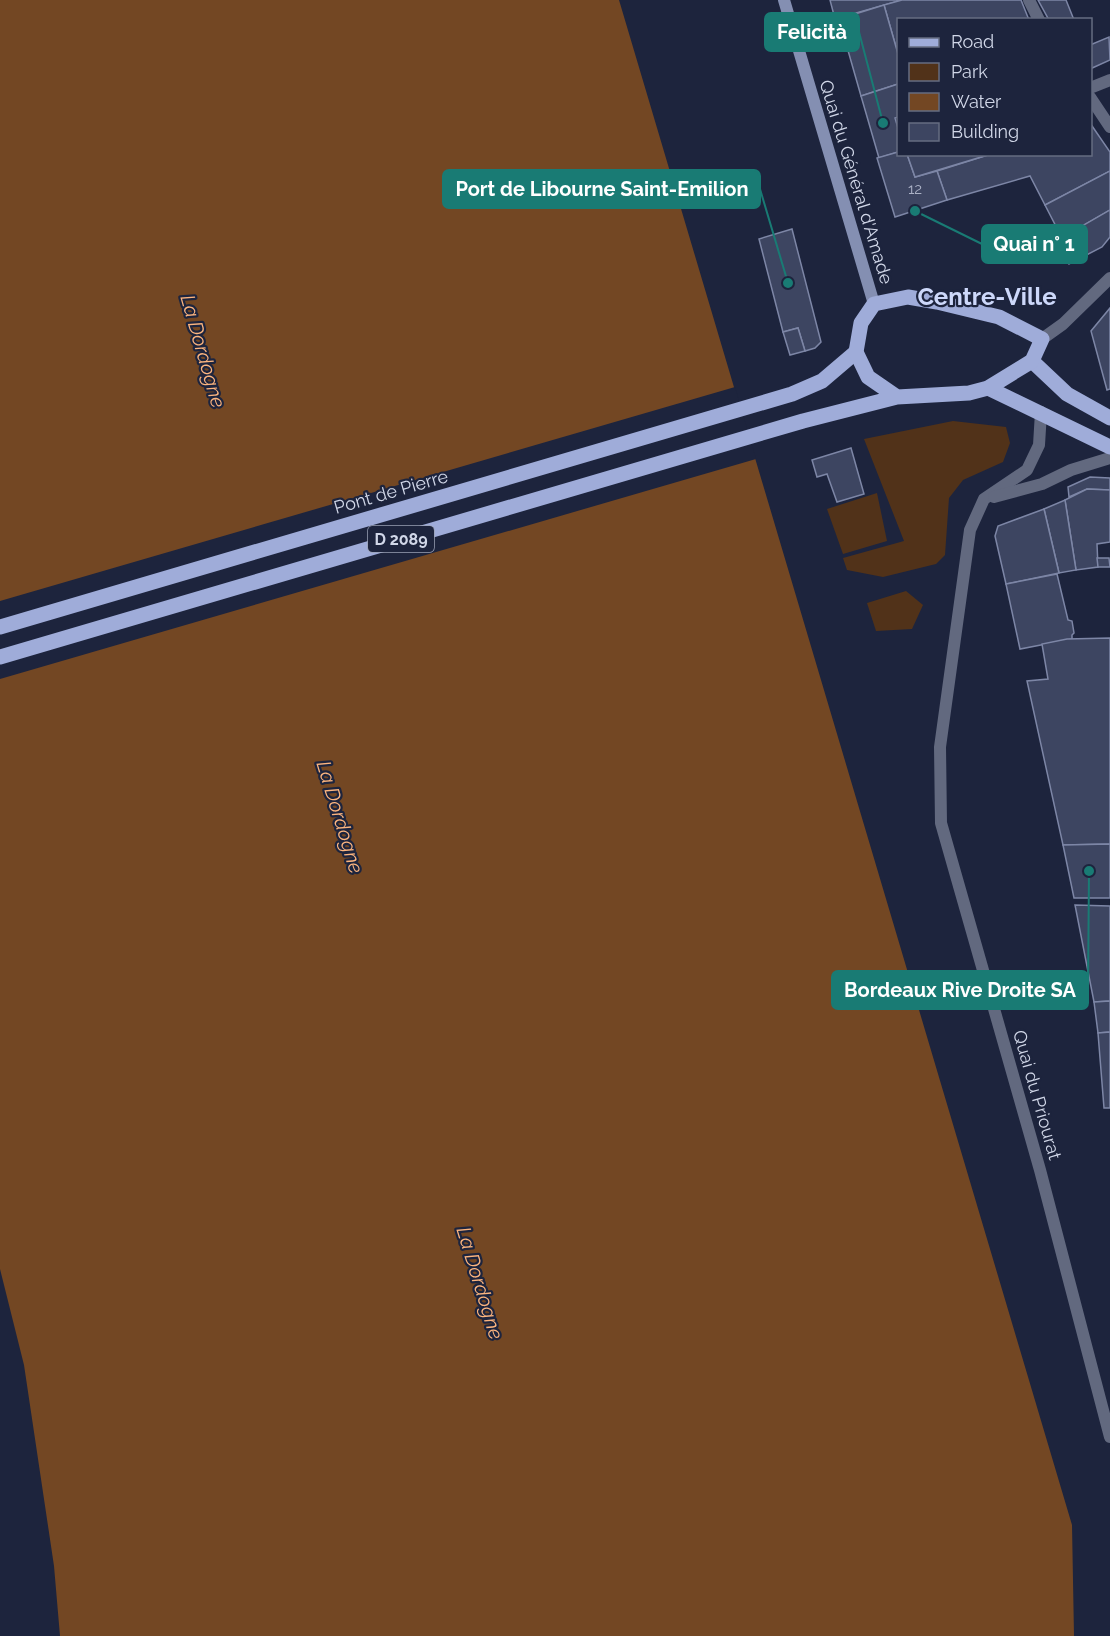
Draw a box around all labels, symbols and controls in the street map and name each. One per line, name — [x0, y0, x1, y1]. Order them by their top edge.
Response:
callout: Felicità — [765, 13, 859, 51]
legend — [897, 18, 1092, 156]
text: Felicità — [777, 20, 847, 44]
text: Road — [951, 31, 994, 52]
text: Park — [951, 61, 988, 82]
street label: Quai du Général d'Amade — [815, 77, 898, 287]
text: Water — [951, 91, 1002, 112]
text: Building — [951, 121, 1019, 142]
callout: Port de Libourne Saint-Emilion — [443, 170, 760, 208]
text: Port de Libourne Saint-Emilion — [456, 177, 749, 201]
house number: 12 — [908, 180, 922, 198]
callout: Quai n° 1 — [982, 225, 1087, 263]
text: Quai n° 1 — [993, 232, 1075, 256]
district label: Centre-Ville — [917, 282, 1057, 311]
water label: La Dordogne — [175, 292, 231, 411]
street label: Pont de Pierre — [331, 465, 451, 518]
road number: D 2089 — [368, 526, 434, 552]
water label: La Dordogne — [311, 758, 369, 877]
callout: Bordeaux Rive Droite SA — [832, 971, 1088, 1009]
text: Bordeaux Rive Droite SA — [844, 978, 1077, 1002]
street label: Quai du Priourat — [1009, 1028, 1066, 1162]
water label: La Dordogne — [451, 1224, 509, 1343]

